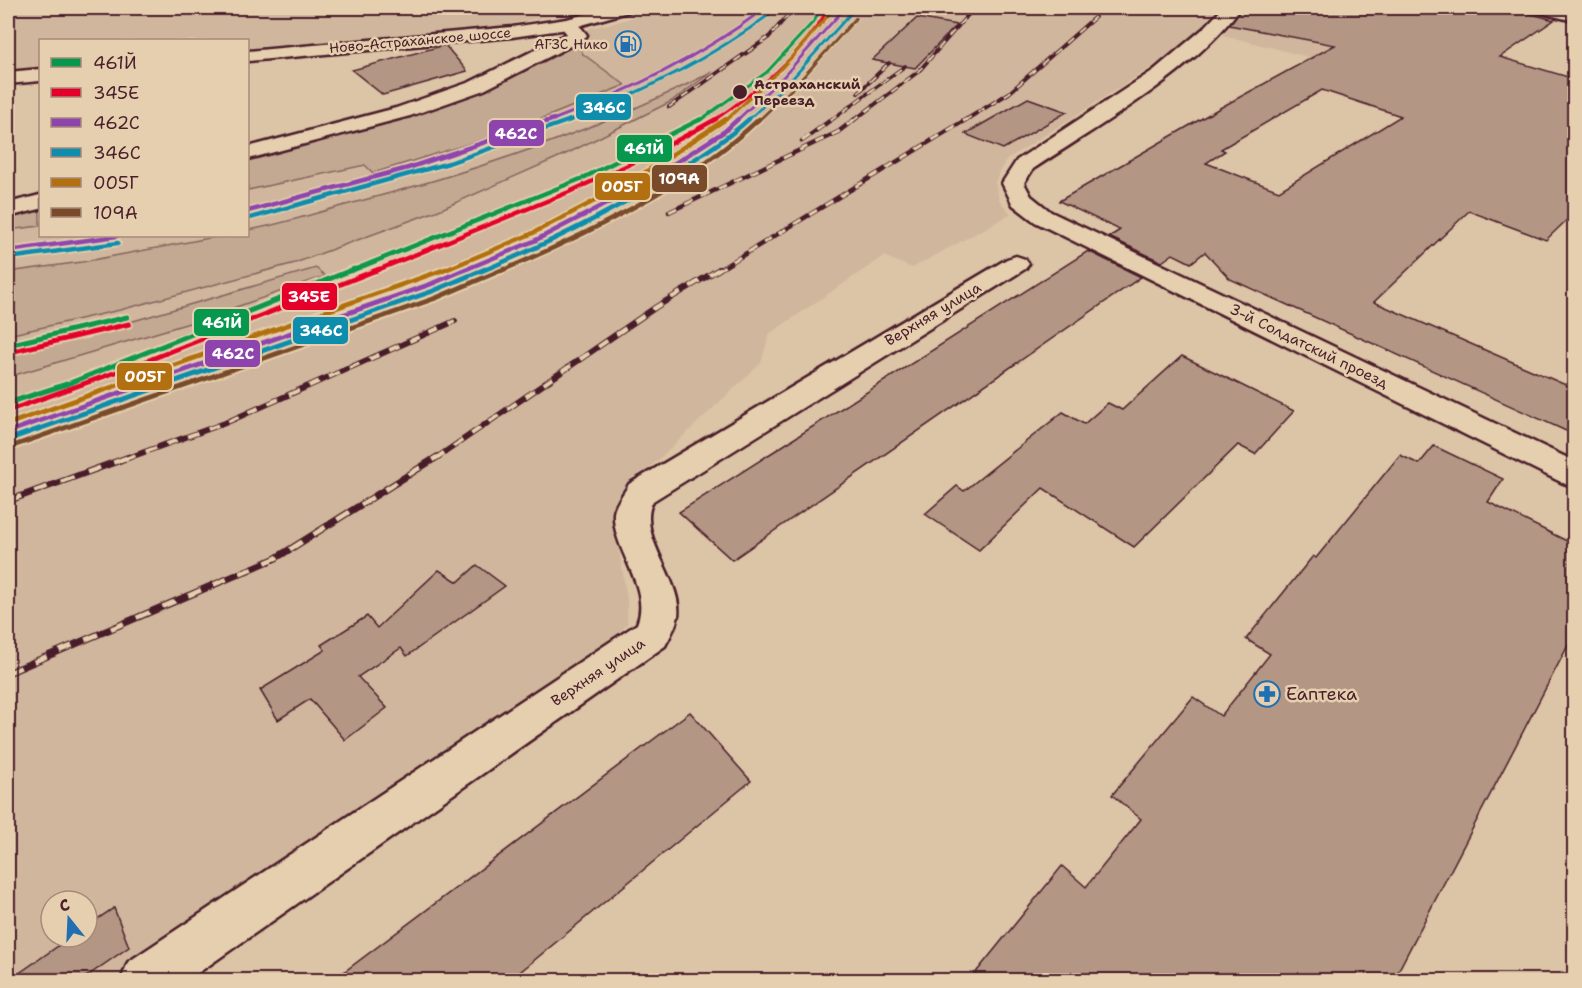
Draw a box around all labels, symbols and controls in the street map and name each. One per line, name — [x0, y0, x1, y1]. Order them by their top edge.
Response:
street label: Ново-Астраханское шоссе — [328, 23, 512, 57]
fuel station icon: АГЗС Нико — [613, 29, 643, 59]
place label: АГЗС Нико — [534, 35, 608, 53]
legend — [39, 39, 249, 237]
text: 461Й — [93, 51, 137, 75]
place label: Астраханский Переезд — [754, 75, 861, 109]
text: 345Е — [93, 81, 139, 105]
marker: Астраханский Переезд — [731, 83, 749, 101]
line badge: 346С — [575, 93, 632, 121]
text: 346С — [582, 97, 626, 118]
text: 462С — [93, 111, 140, 135]
line badge: 462С — [488, 119, 545, 147]
text: 462С — [495, 123, 537, 144]
line badge: 461Й — [616, 134, 673, 163]
text: 461Й — [624, 138, 664, 159]
text: 346С — [93, 141, 141, 165]
line badge: 109А — [651, 164, 708, 193]
text: 109А — [658, 168, 700, 189]
text: 005Г — [93, 171, 139, 195]
line badge: 005Г — [594, 172, 651, 201]
text: 005Г — [601, 176, 644, 197]
text: 109А — [93, 201, 138, 225]
street label: Верхняя улица — [881, 277, 985, 351]
line badge: 345Е — [281, 282, 338, 311]
text: 345Е — [288, 286, 330, 307]
street label: 3-й Солдатский проезд — [1226, 299, 1392, 393]
line badge: 461Й — [193, 308, 250, 337]
text: 461Й — [202, 312, 242, 333]
line badge: 346С — [292, 316, 349, 345]
text: 346С — [299, 320, 343, 341]
line badge: 462С — [204, 339, 261, 368]
text: 462С — [212, 343, 254, 364]
line badge: 005Г — [116, 362, 173, 391]
text: 005Г — [124, 366, 167, 387]
street label: Верхняя улица — [547, 633, 649, 711]
pharmacy icon: Еаптека — [1252, 679, 1282, 709]
place label: Еаптека — [1286, 682, 1357, 706]
north arrow — [39, 889, 99, 949]
text: С — [57, 894, 73, 917]

